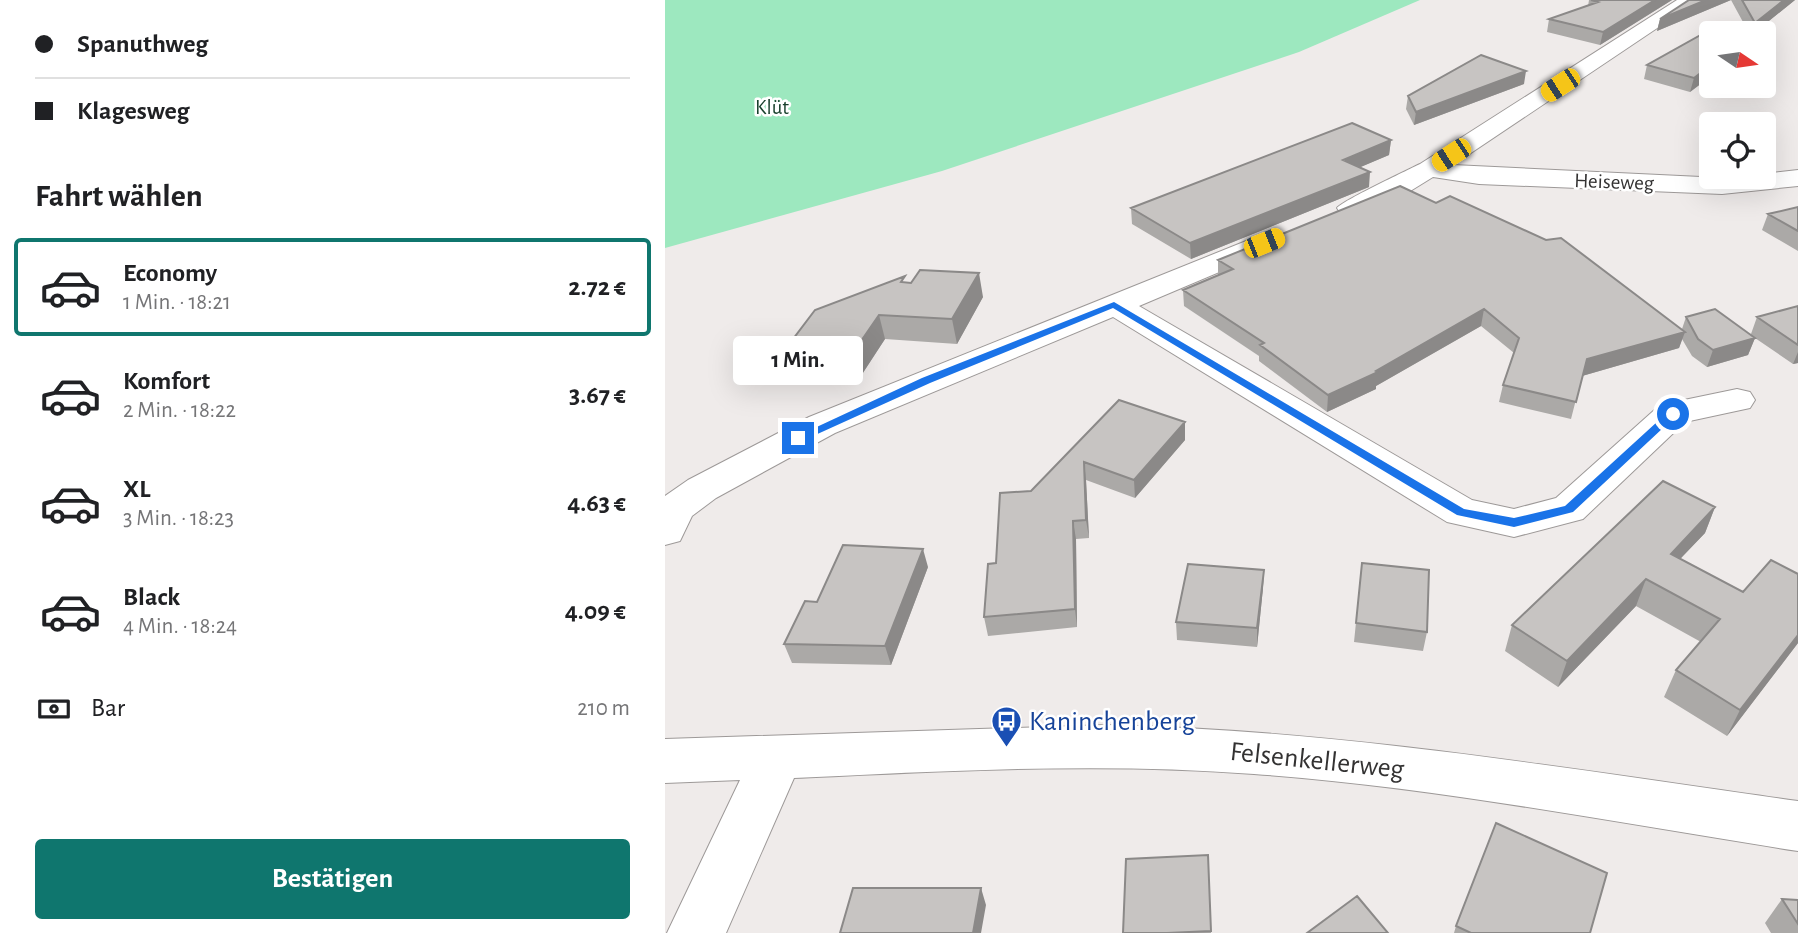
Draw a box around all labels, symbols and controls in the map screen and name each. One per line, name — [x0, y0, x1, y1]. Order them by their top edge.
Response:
north arrow — [1699, 21, 1776, 98]
map controls — [1699, 21, 1776, 189]
text: Spanuthweg — [77, 31, 208, 57]
car — [1537, 65, 1584, 105]
park label: Klüt — [755, 97, 789, 118]
text: Klagesweg — [77, 98, 190, 124]
button: locate — [1699, 112, 1776, 189]
car — [1428, 135, 1475, 175]
street label: Heiseweg — [1574, 170, 1655, 194]
text: Fahrt wählen — [35, 180, 203, 212]
car — [1241, 225, 1288, 261]
icon: car — [39, 256, 102, 319]
text: Economy — [123, 260, 217, 286]
text: 2.72 € — [568, 274, 626, 300]
text: 1 Min. · 18:21 — [123, 291, 231, 314]
callout: 1 Min. — [733, 336, 863, 386]
text: 1 Min. — [771, 349, 825, 372]
icon: car — [39, 364, 102, 427]
text: Komfort — [123, 368, 210, 394]
text: 3.67 € — [569, 382, 626, 408]
route start — [1657, 398, 1689, 430]
text: 2 Min. · 18:22 — [123, 399, 236, 422]
route end — [782, 422, 814, 454]
icon: car — [39, 472, 102, 535]
text: XL — [123, 476, 150, 502]
text: 4.63 € — [567, 490, 626, 516]
text: 3 Min. · 18:23 — [123, 507, 234, 530]
icon: car — [39, 580, 102, 643]
text: Black — [123, 584, 180, 610]
text: 4.09 € — [565, 598, 626, 624]
text: 4 Min. · 18:24 — [123, 615, 237, 638]
icon: cash — [35, 690, 73, 728]
text: Bar — [91, 695, 125, 721]
text: 210 m — [577, 697, 630, 720]
bus stop icon: Kaninchenberg — [989, 705, 1023, 749]
place label: Kaninchenberg — [1029, 708, 1195, 736]
street label: Felsenkellerweg — [1229, 738, 1406, 784]
button: Bestätigen — [35, 839, 630, 919]

